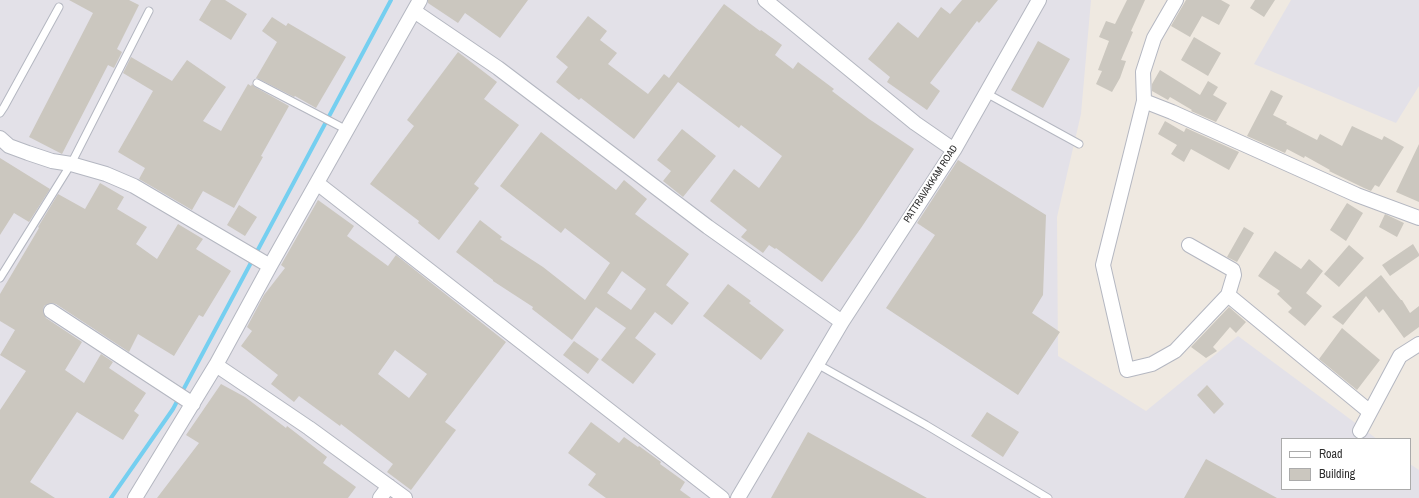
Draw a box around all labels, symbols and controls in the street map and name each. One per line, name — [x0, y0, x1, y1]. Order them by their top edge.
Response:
street label: PATTRAVAKKAM ROAD — [901, 143, 961, 225]
legend — [1281, 438, 1411, 490]
text: Road — [1319, 446, 1343, 462]
text: Building — [1319, 466, 1355, 482]

